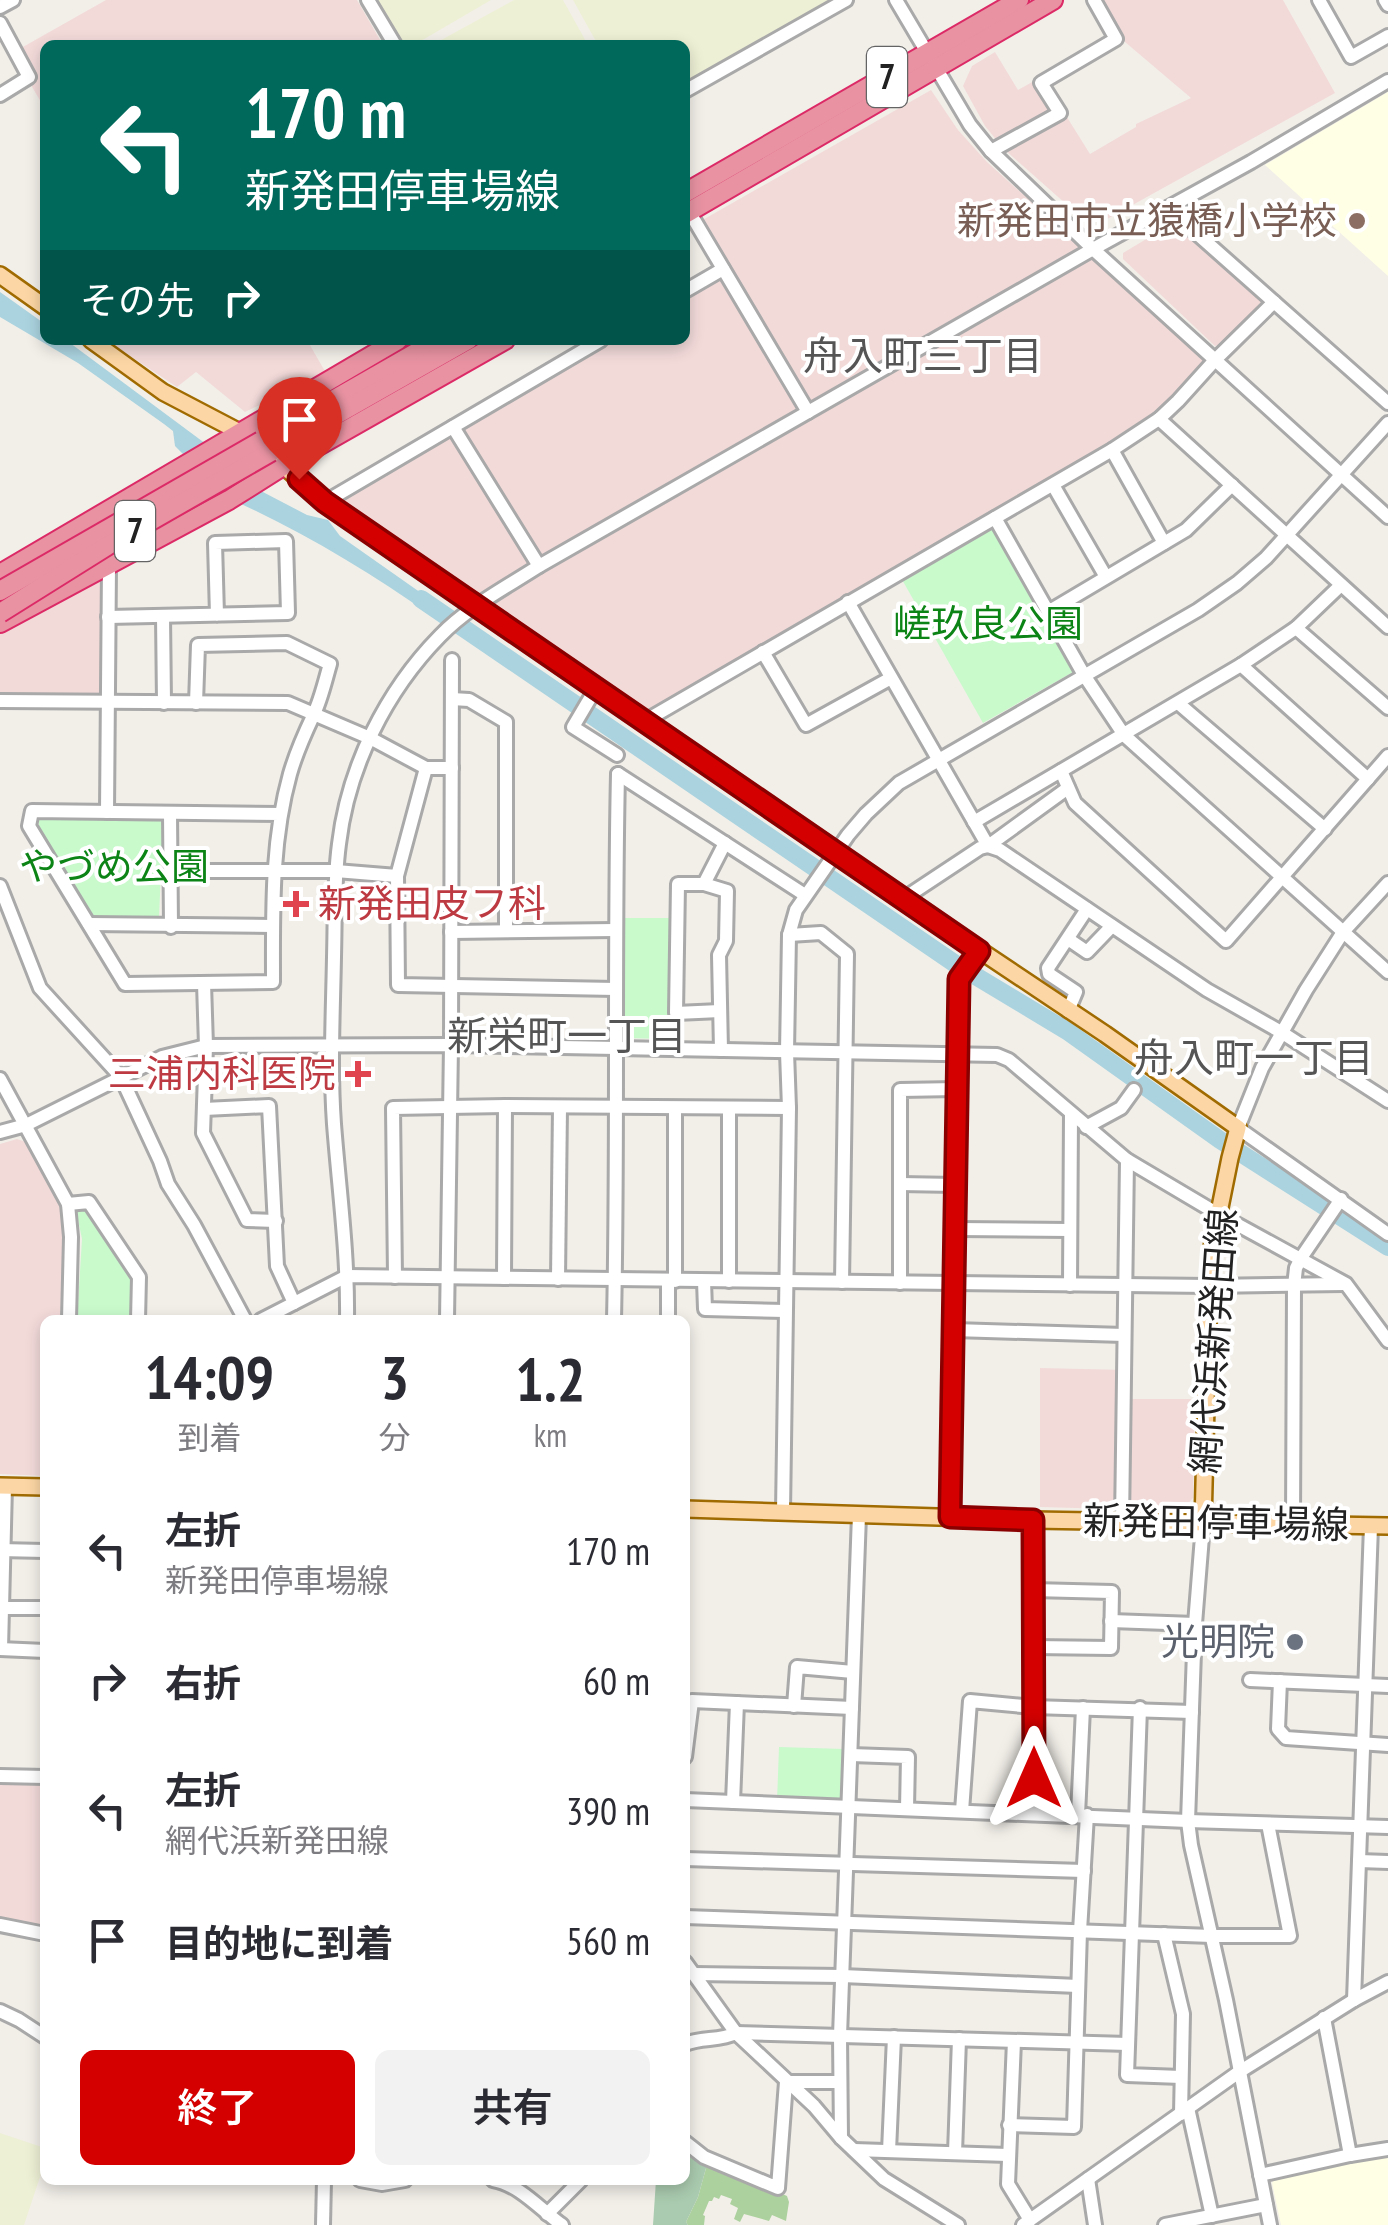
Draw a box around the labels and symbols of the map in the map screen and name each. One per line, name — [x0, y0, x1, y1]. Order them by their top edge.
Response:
road number: 7 — [867, 47, 907, 107]
place label: 新発田市立猿橋小学校 — [957, 195, 1337, 244]
marker: 新発田市立猿橋小学校 — [1346, 210, 1368, 232]
district label: 舟入町三丁目 — [803, 329, 1043, 381]
pin — [257, 377, 342, 480]
road number: 7 — [115, 501, 155, 561]
park label: 嵯玖良公園 — [893, 598, 1083, 647]
park label: やづめ公園 — [19, 841, 209, 890]
place label: 新発田皮フ科 — [318, 878, 546, 927]
marker: 新発田皮フ科 — [283, 891, 309, 917]
district label: 新栄町一丁目 — [447, 1009, 687, 1061]
district label: 舟入町一丁目 — [1134, 1031, 1374, 1083]
place label: 三浦内科医院 — [108, 1048, 336, 1097]
marker: 三浦内科医院 — [345, 1061, 371, 1087]
street label: 網代浜新発田線 — [1179, 1207, 1246, 1475]
street label: 新発田停車場線 — [1083, 1495, 1349, 1548]
place label: 光明院 — [1161, 1616, 1275, 1665]
marker: 光明院 — [1284, 1631, 1306, 1653]
position arrow — [982, 1726, 1086, 1830]

